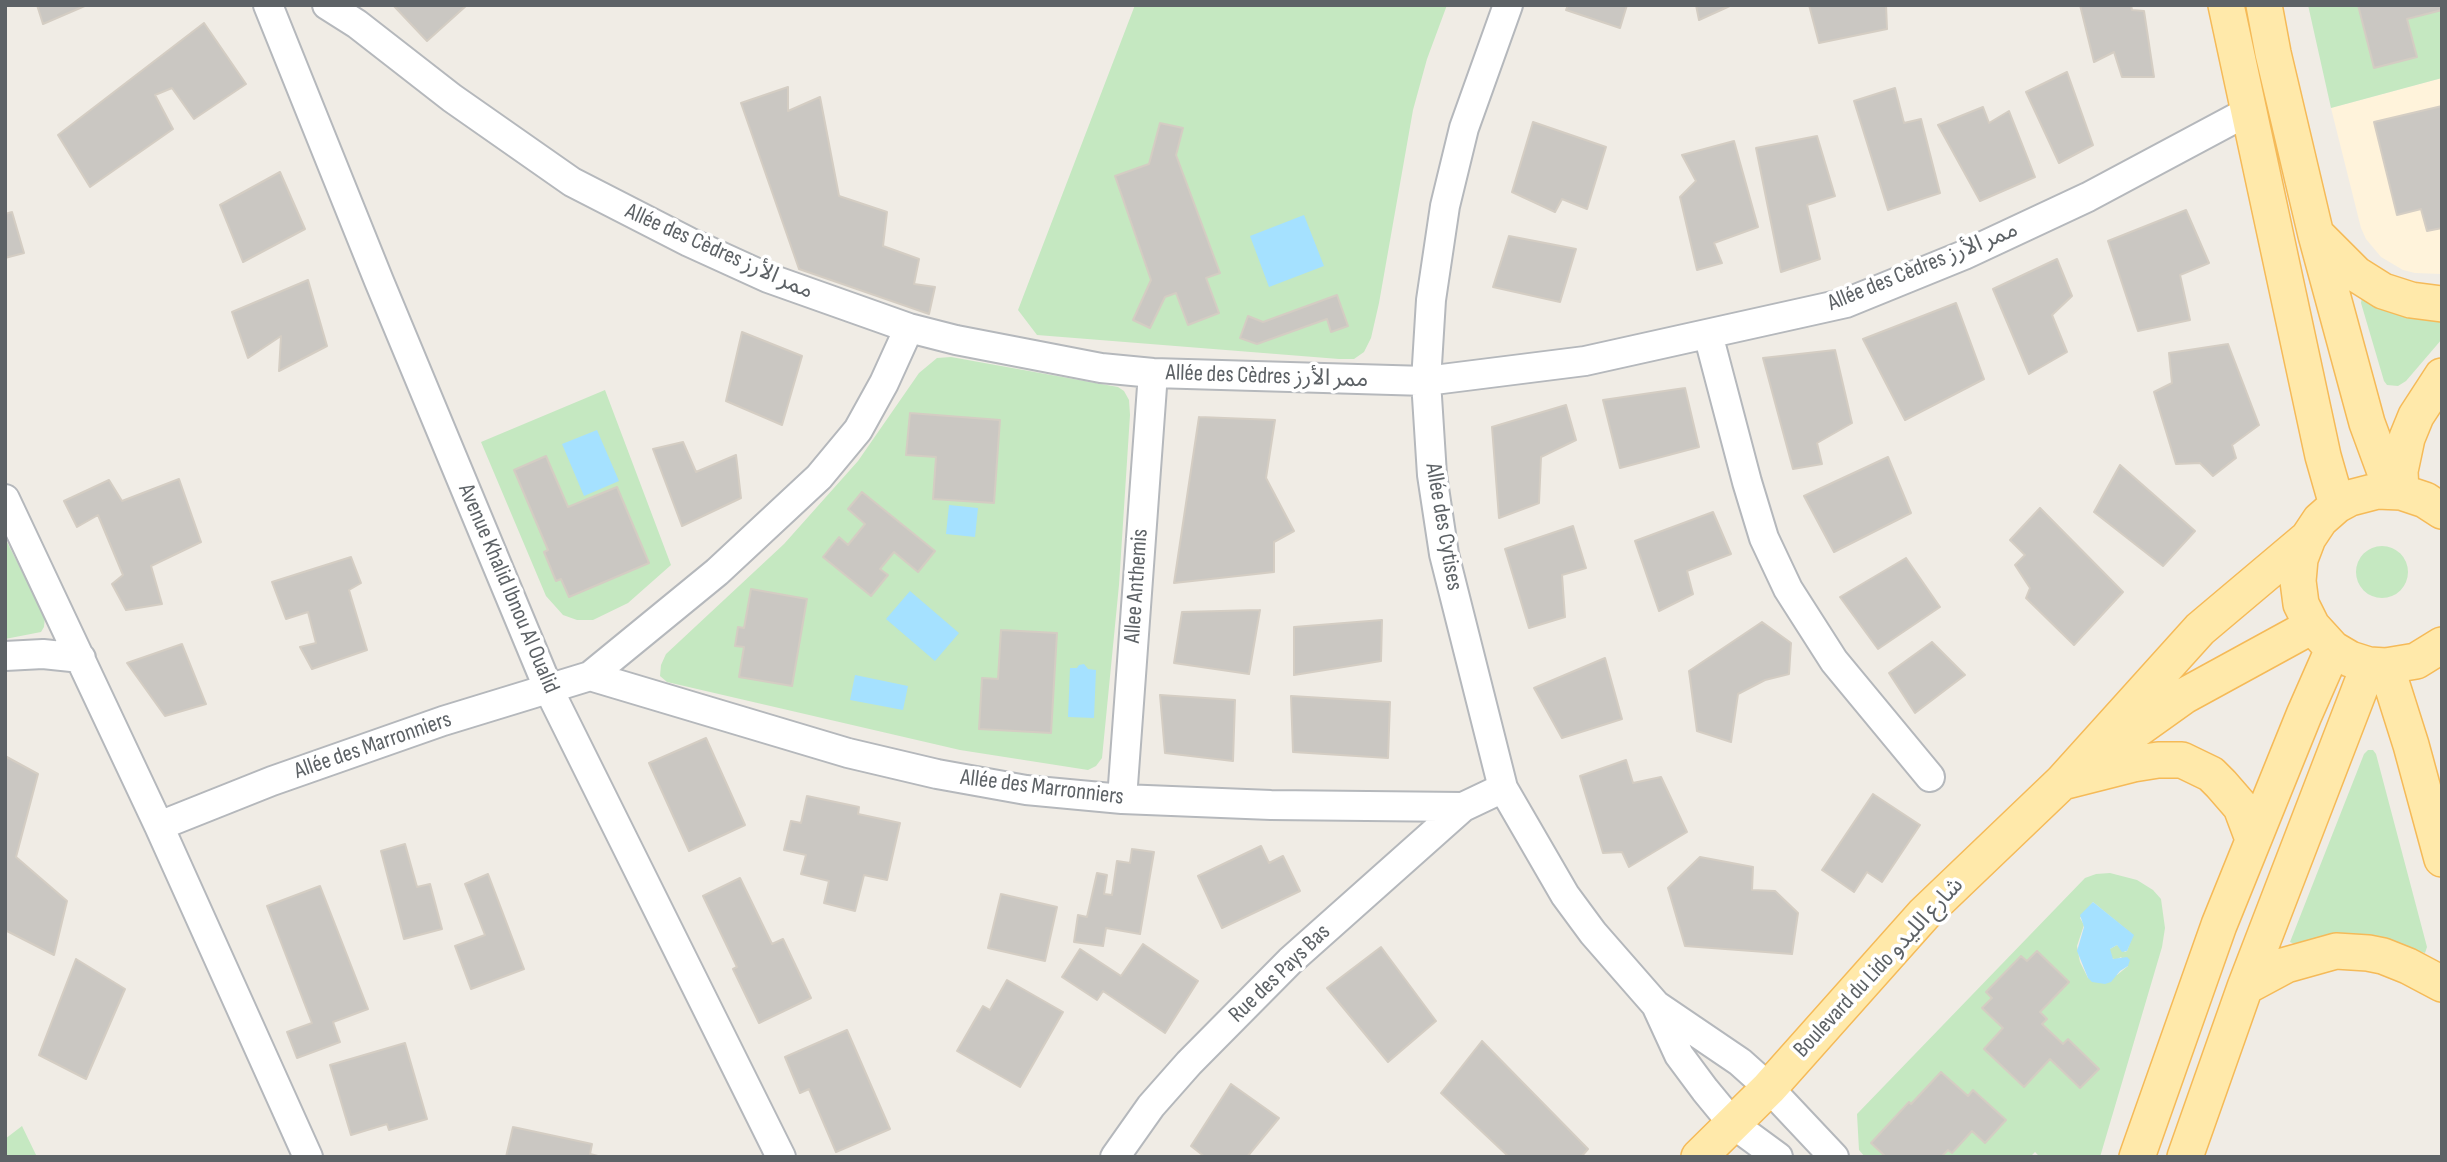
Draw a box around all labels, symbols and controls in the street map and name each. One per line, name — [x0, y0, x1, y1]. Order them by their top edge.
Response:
street label: Allée des Cèdres ممر الأرز — [621, 198, 817, 306]
street label: Allée des Cèdres ممر الأرز — [1824, 216, 2022, 318]
street label: Allée des Cèdres ممر الأرز — [1165, 360, 1369, 394]
street label: Allée des Cytises — [1418, 461, 1468, 593]
street label: Avenue Khalid Ibnou Al Oualid — [451, 480, 565, 698]
street label: Allee Anthemis — [1119, 528, 1155, 644]
street label: Allée des Marronniers — [291, 706, 455, 786]
street label: Allée des Marronniers — [959, 764, 1125, 812]
street label: Boulevard du Lido شارع الليدو — [1788, 872, 1970, 1064]
street label: Rue des Pays Bas — [1224, 919, 1336, 1029]

